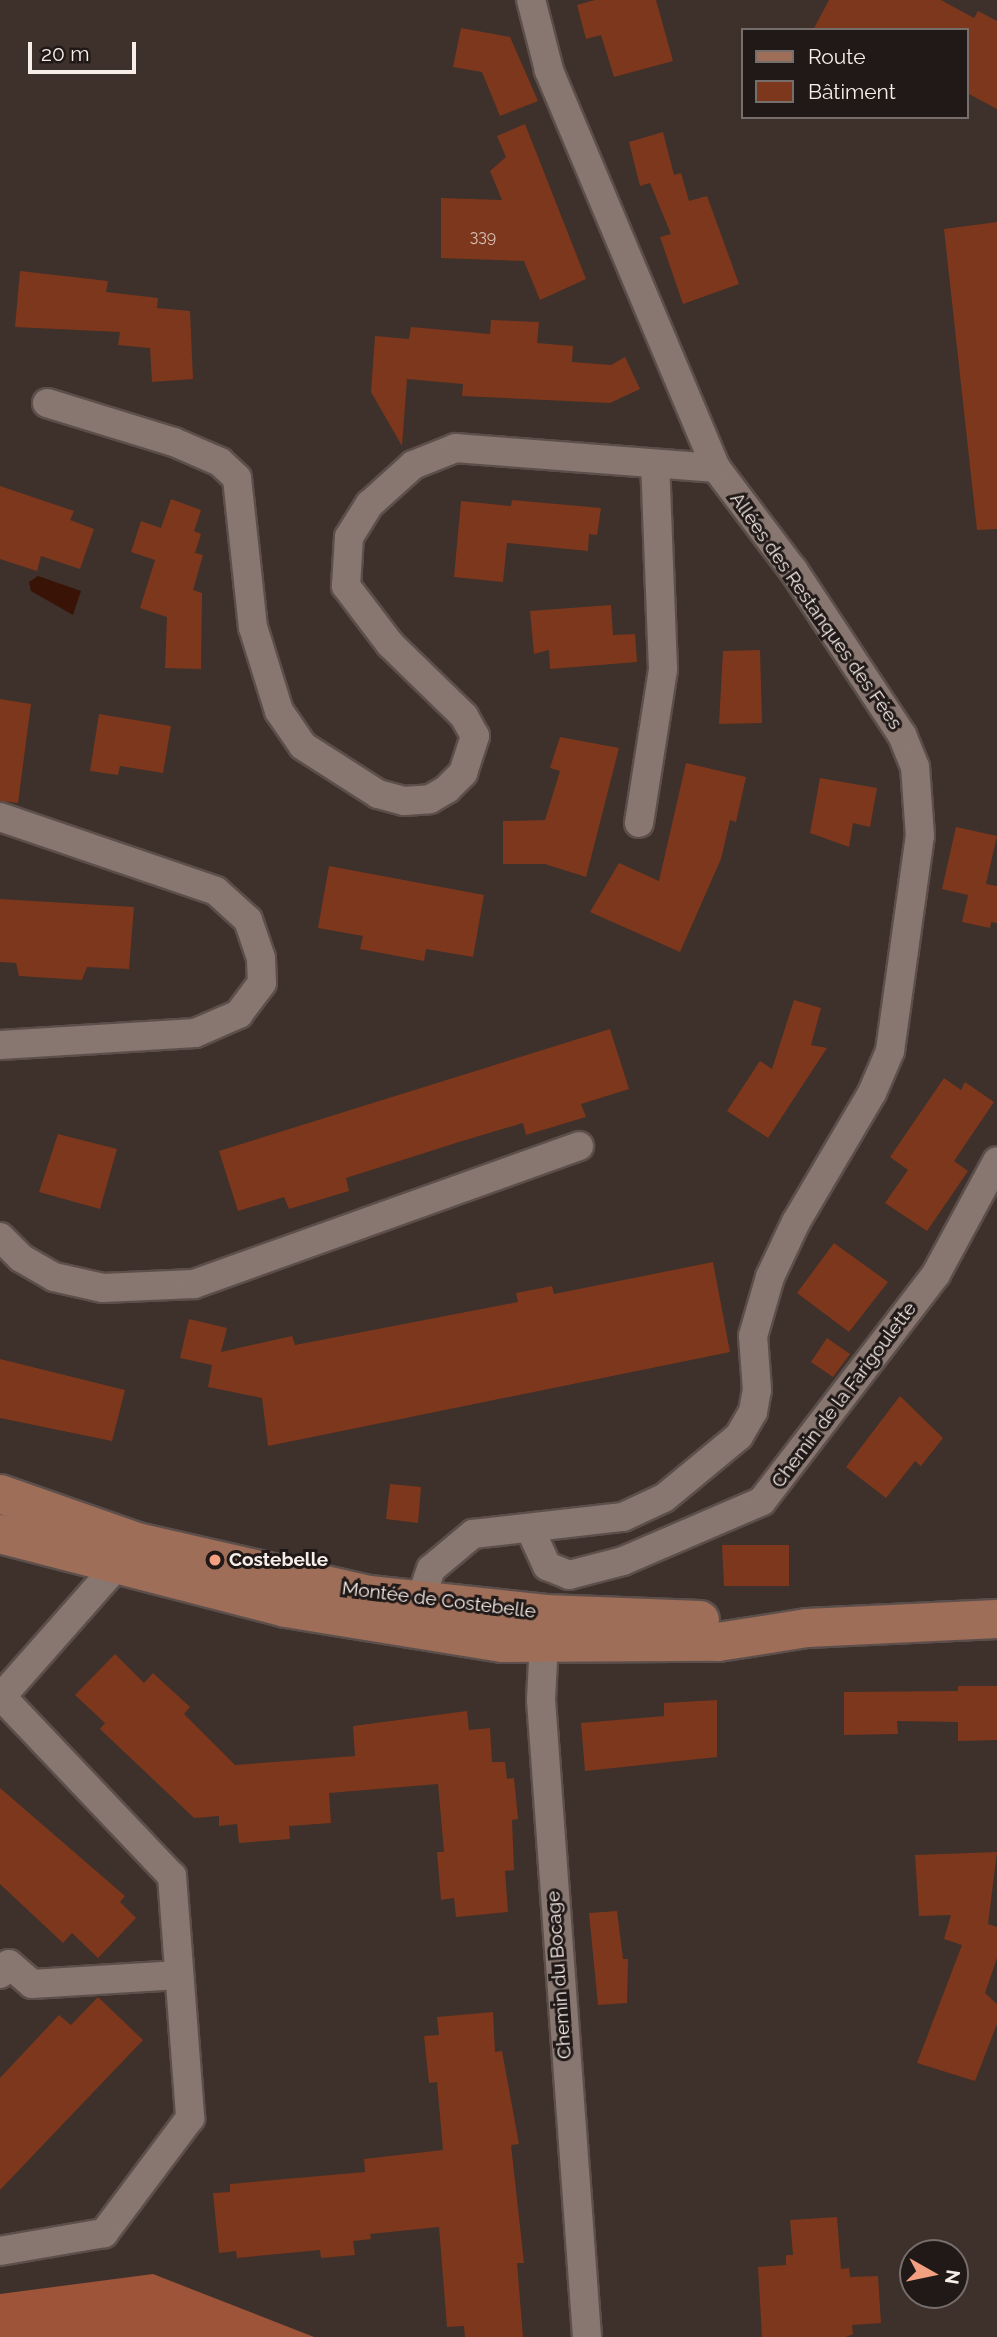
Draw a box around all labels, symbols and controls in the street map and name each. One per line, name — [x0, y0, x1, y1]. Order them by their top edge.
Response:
scale bar — [32, 28, 140, 72]
legend — [741, 28, 969, 119]
text: 20 m — [41, 41, 89, 66]
text: Route — [808, 44, 866, 69]
text: Bâtiment — [808, 79, 896, 104]
house number: 339 — [470, 227, 496, 247]
street label: Allées des Restanques des Fées — [725, 488, 907, 734]
street label: Chemin de la Farigoulette — [767, 1298, 921, 1492]
place label: Costebelle — [229, 1549, 328, 1571]
marker: Costebelle — [207, 1552, 223, 1568]
street label: Montée de Costebelle — [341, 1577, 537, 1623]
street label: Chemin du Bocage — [542, 1890, 576, 2060]
north arrow — [899, 2239, 969, 2309]
text: N — [941, 2268, 965, 2286]

